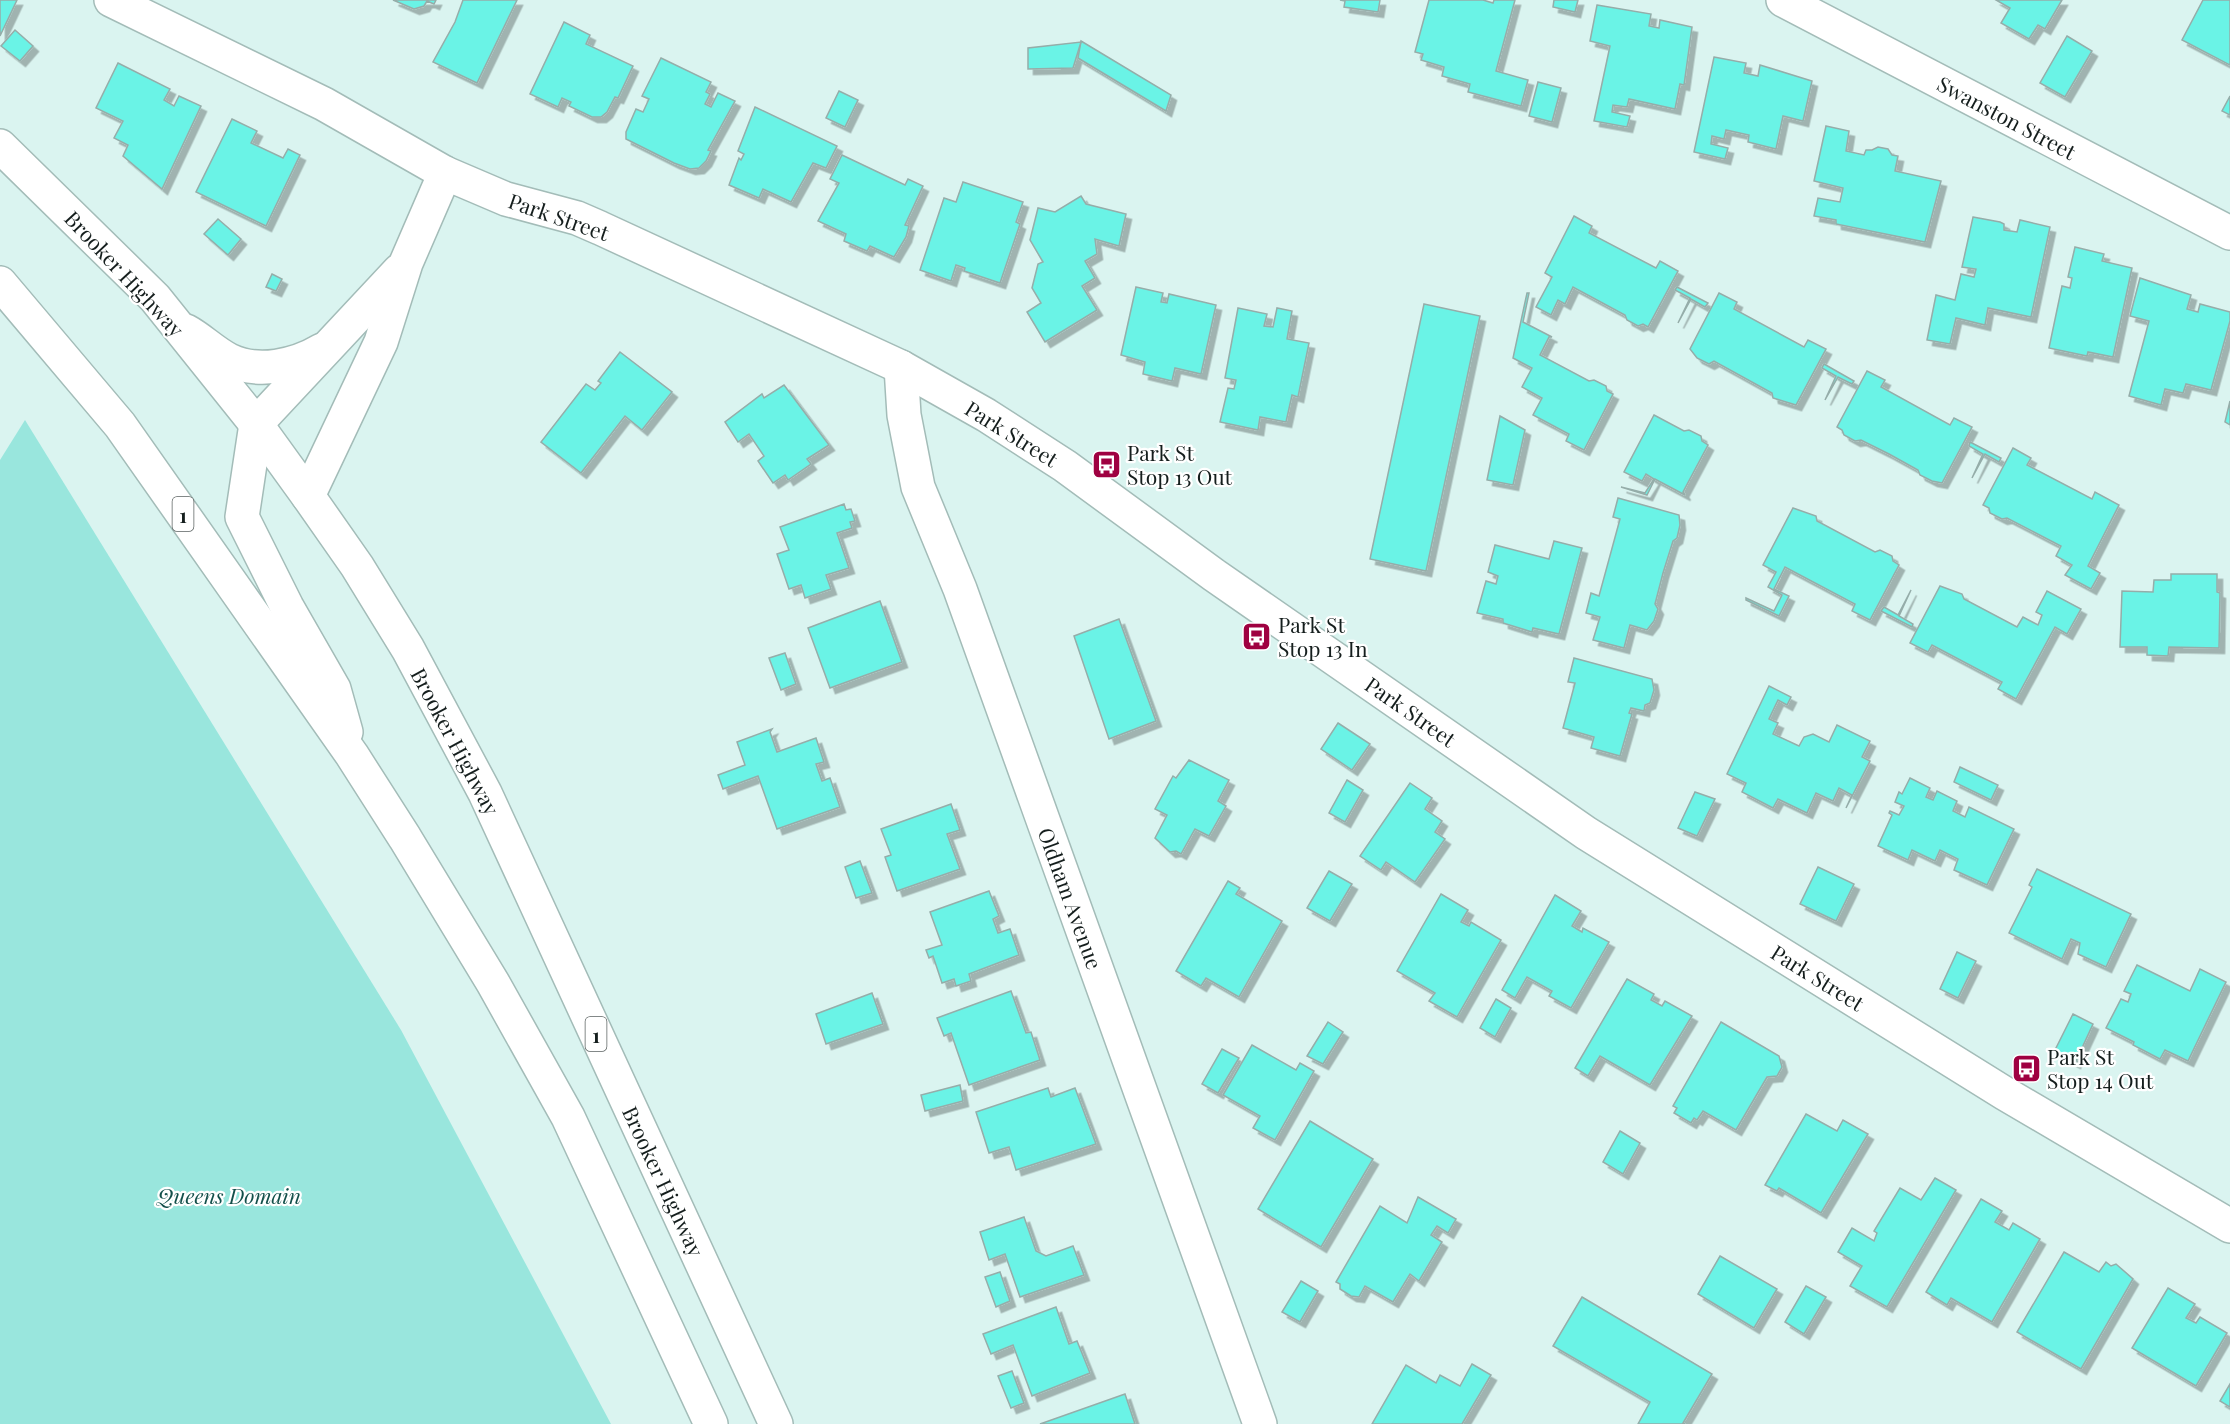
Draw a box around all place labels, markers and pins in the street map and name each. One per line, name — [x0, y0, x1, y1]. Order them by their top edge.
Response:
place label: Park St Stop 13 Out — [1127, 438, 1233, 490]
bus stop icon: Park St Stop 13 Out — [1090, 448, 1122, 480]
place label: Park St Stop 13 In — [1278, 610, 1368, 662]
bus stop icon: Park St Stop 13 In — [1241, 620, 1273, 652]
place label: Park St Stop 14 Out — [2047, 1042, 2154, 1094]
bus stop icon: Park St Stop 14 Out — [2010, 1052, 2042, 1084]

